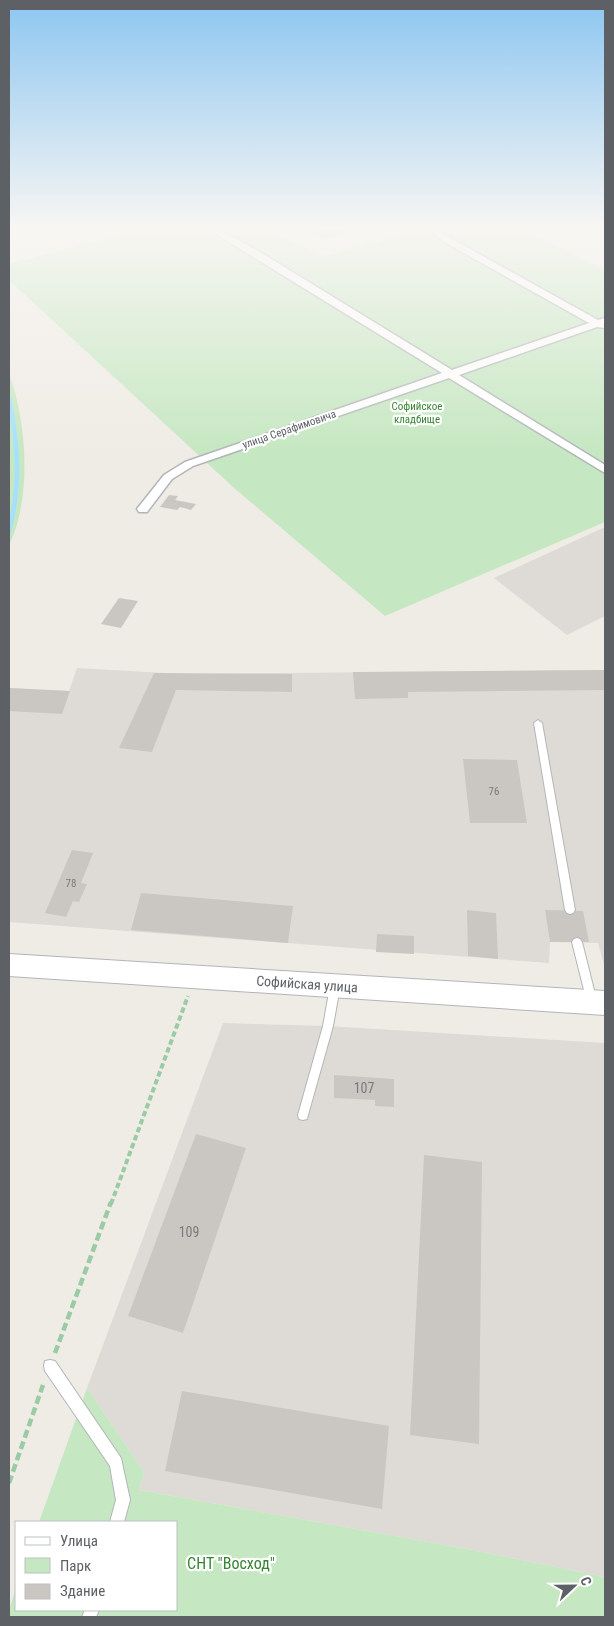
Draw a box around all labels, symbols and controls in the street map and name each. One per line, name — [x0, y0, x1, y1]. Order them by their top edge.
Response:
park label: Софийское кладбище — [392, 400, 442, 426]
street label: улица Серафимовича — [241, 407, 338, 452]
house number: 76 — [489, 785, 499, 798]
house number: 78 — [66, 877, 76, 890]
street label: Софийская улица — [256, 972, 358, 996]
house number: 107 — [354, 1080, 374, 1096]
house number: 109 — [179, 1224, 199, 1240]
legend — [15, 1521, 178, 1611]
text: Улица — [60, 1532, 98, 1550]
park label: СНТ "Восход" — [187, 1554, 275, 1573]
text: Парк — [60, 1557, 91, 1575]
north arrow — [549, 1561, 599, 1611]
text: С — [577, 1574, 595, 1588]
text: Здание — [60, 1582, 105, 1600]

